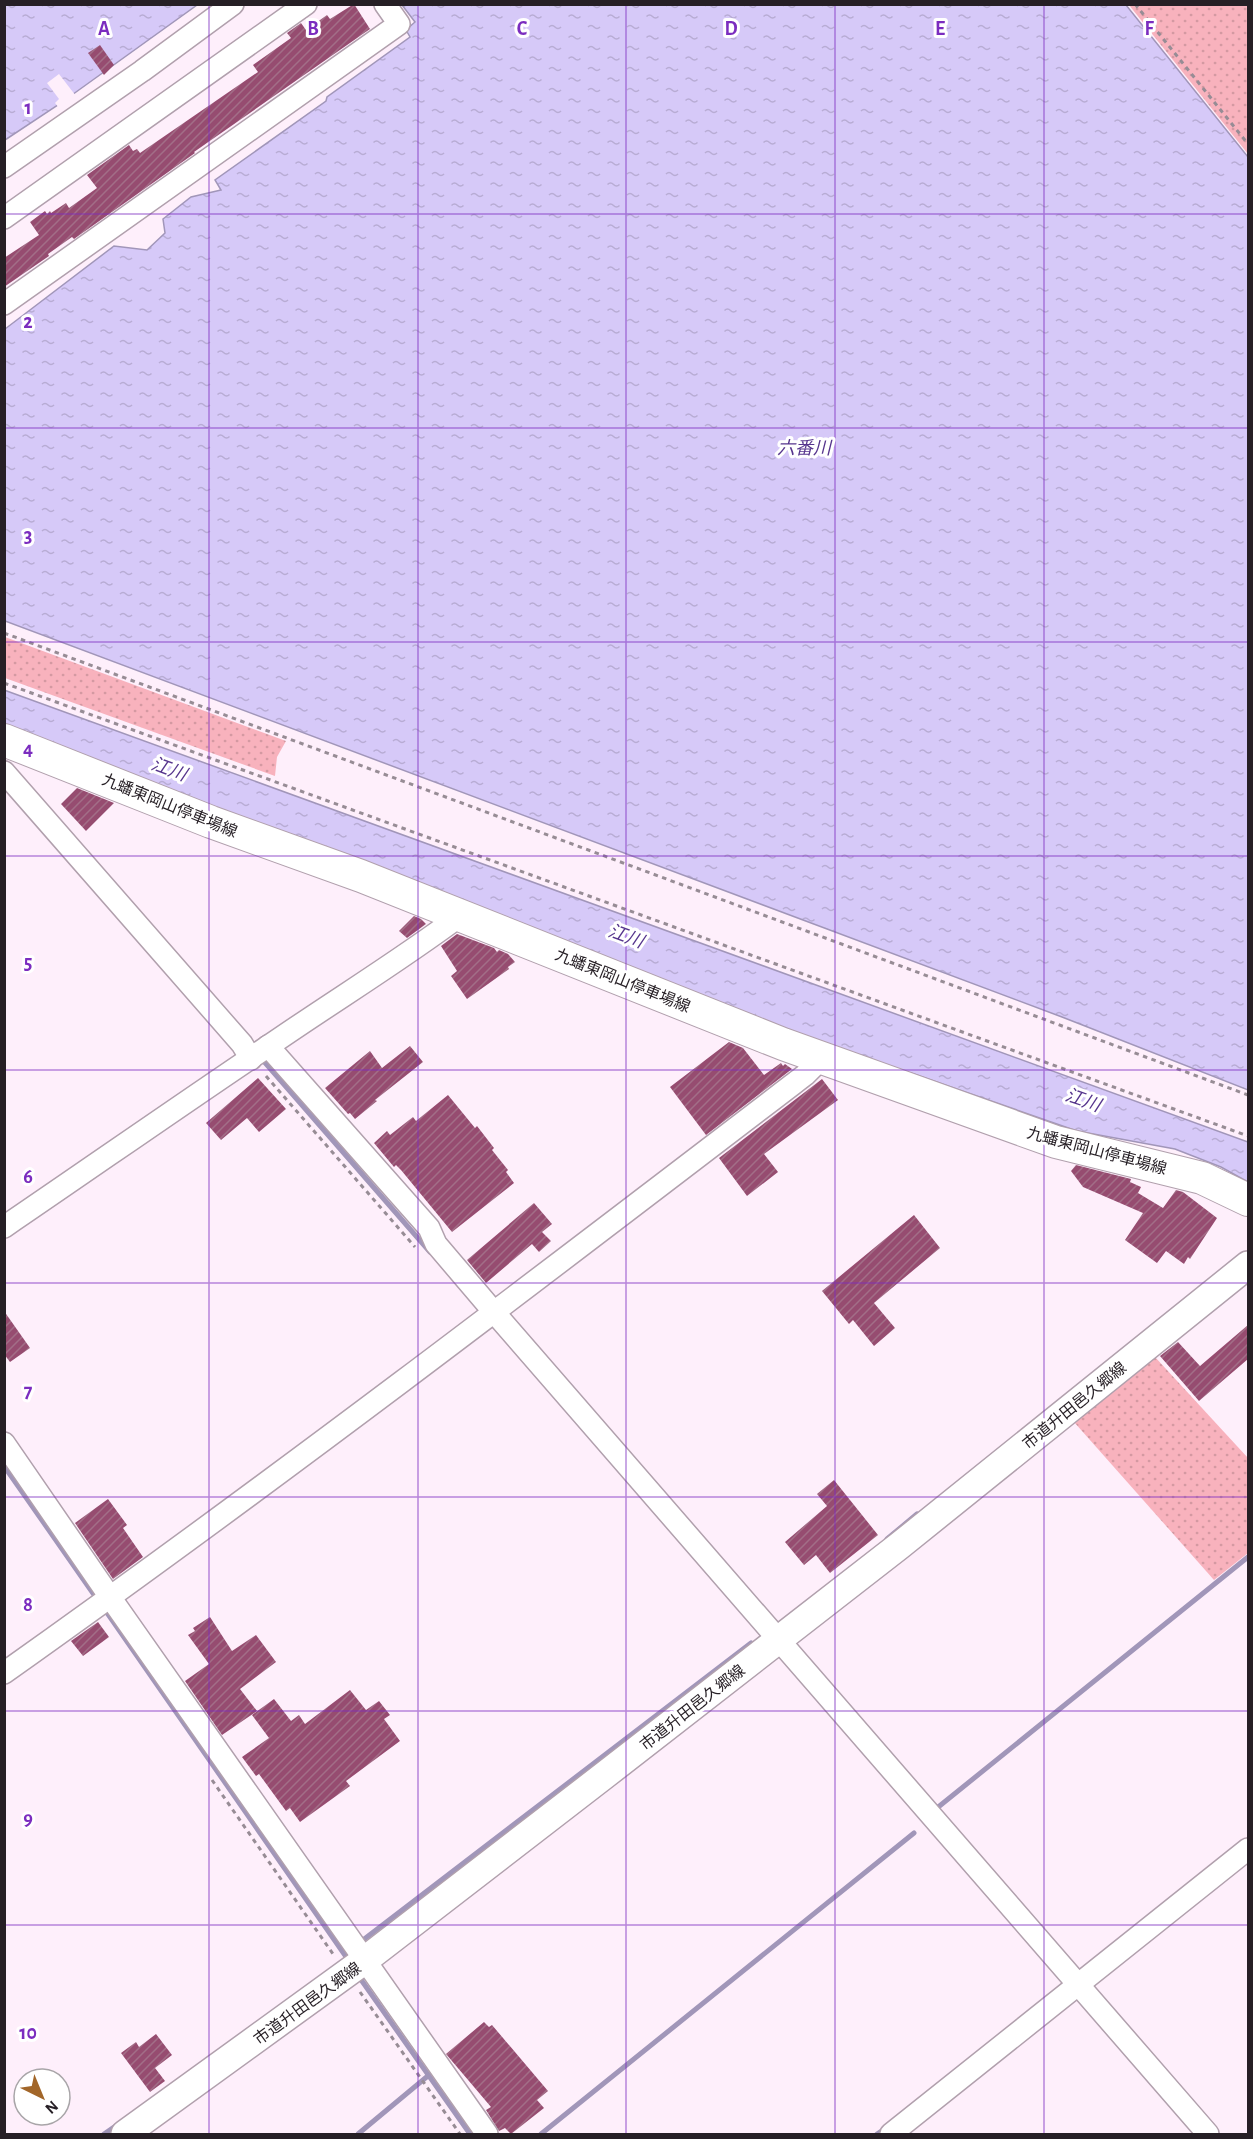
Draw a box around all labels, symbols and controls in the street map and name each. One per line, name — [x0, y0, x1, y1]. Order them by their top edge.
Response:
text: A — [98, 19, 110, 39]
text: B — [307, 19, 319, 39]
text: C — [517, 19, 528, 39]
text: D — [724, 19, 738, 39]
text: E — [935, 19, 945, 39]
text: F — [1144, 19, 1154, 39]
text: 1 — [24, 98, 32, 118]
text: 2 — [23, 312, 33, 332]
water label: 六番川 — [777, 438, 833, 458]
text: 3 — [24, 526, 32, 546]
text: 4 — [23, 739, 33, 759]
water label: 江川 — [149, 754, 191, 785]
street label: 九蟠東岡山停車場線 — [100, 771, 240, 840]
water label: 江川 — [606, 921, 648, 952]
street label: 九蟠東岡山停車場線 — [553, 946, 693, 1015]
text: 5 — [24, 953, 32, 973]
water label: 江川 — [1063, 1086, 1105, 1116]
street label: 九蟠東岡山停車場線 — [1025, 1124, 1169, 1177]
text: 6 — [23, 1167, 33, 1187]
street label: 市道升田邑久郷線 — [1019, 1359, 1129, 1452]
text: 7 — [24, 1381, 33, 1401]
text: 8 — [23, 1595, 33, 1615]
street label: 市道升田邑久郷線 — [637, 1661, 748, 1753]
text: 9 — [23, 1809, 33, 1829]
street label: 市道升田邑久郷線 — [251, 1959, 364, 2048]
text: 10 — [19, 2023, 37, 2043]
north arrow — [12, 2067, 72, 2127]
text: N — [42, 2098, 61, 2117]

